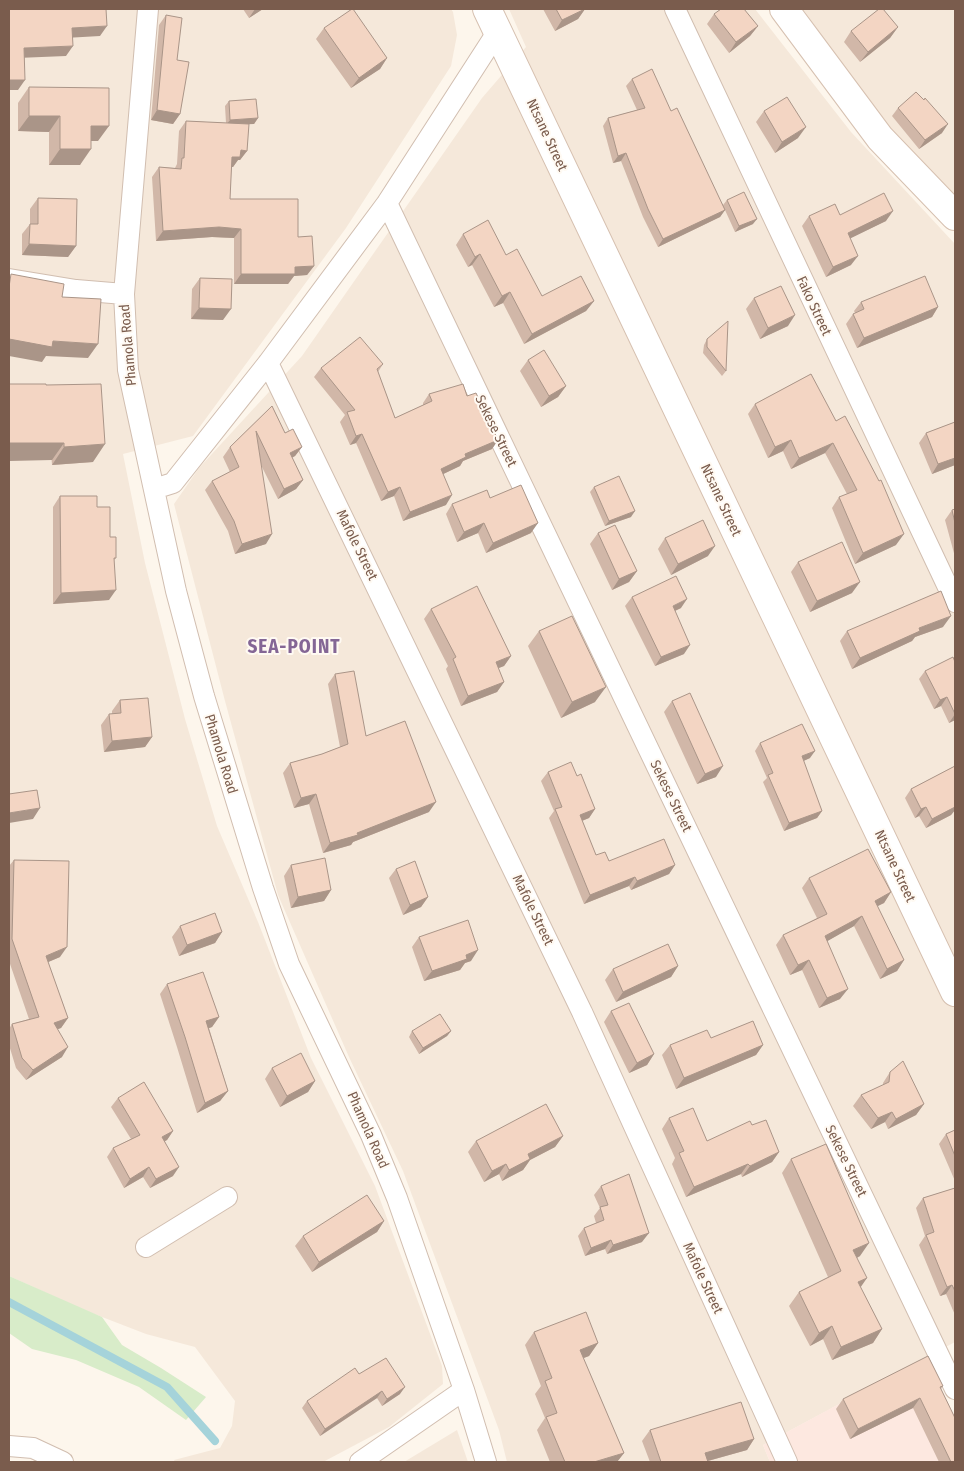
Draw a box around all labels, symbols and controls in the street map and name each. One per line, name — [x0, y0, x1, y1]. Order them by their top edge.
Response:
street label: Ntsane Street — [523, 96, 571, 174]
street label: Fako Street — [793, 274, 835, 339]
street label: Phamola Road — [116, 303, 140, 387]
street label: Sekese Street — [471, 392, 521, 470]
street label: Ntsane Street — [697, 461, 745, 539]
street label: Mafole Street — [333, 507, 382, 584]
district label: SEA-POINT — [247, 635, 341, 658]
street label: Phamola Road — [201, 712, 241, 796]
street label: Sekese Street — [646, 757, 696, 835]
street label: Ntsane Street — [871, 827, 919, 905]
street label: Mafole Street — [509, 872, 558, 949]
street label: Phamola Road — [344, 1089, 392, 1171]
street label: Sekese Street — [821, 1122, 871, 1200]
street label: Mafole Street — [679, 1240, 727, 1317]

